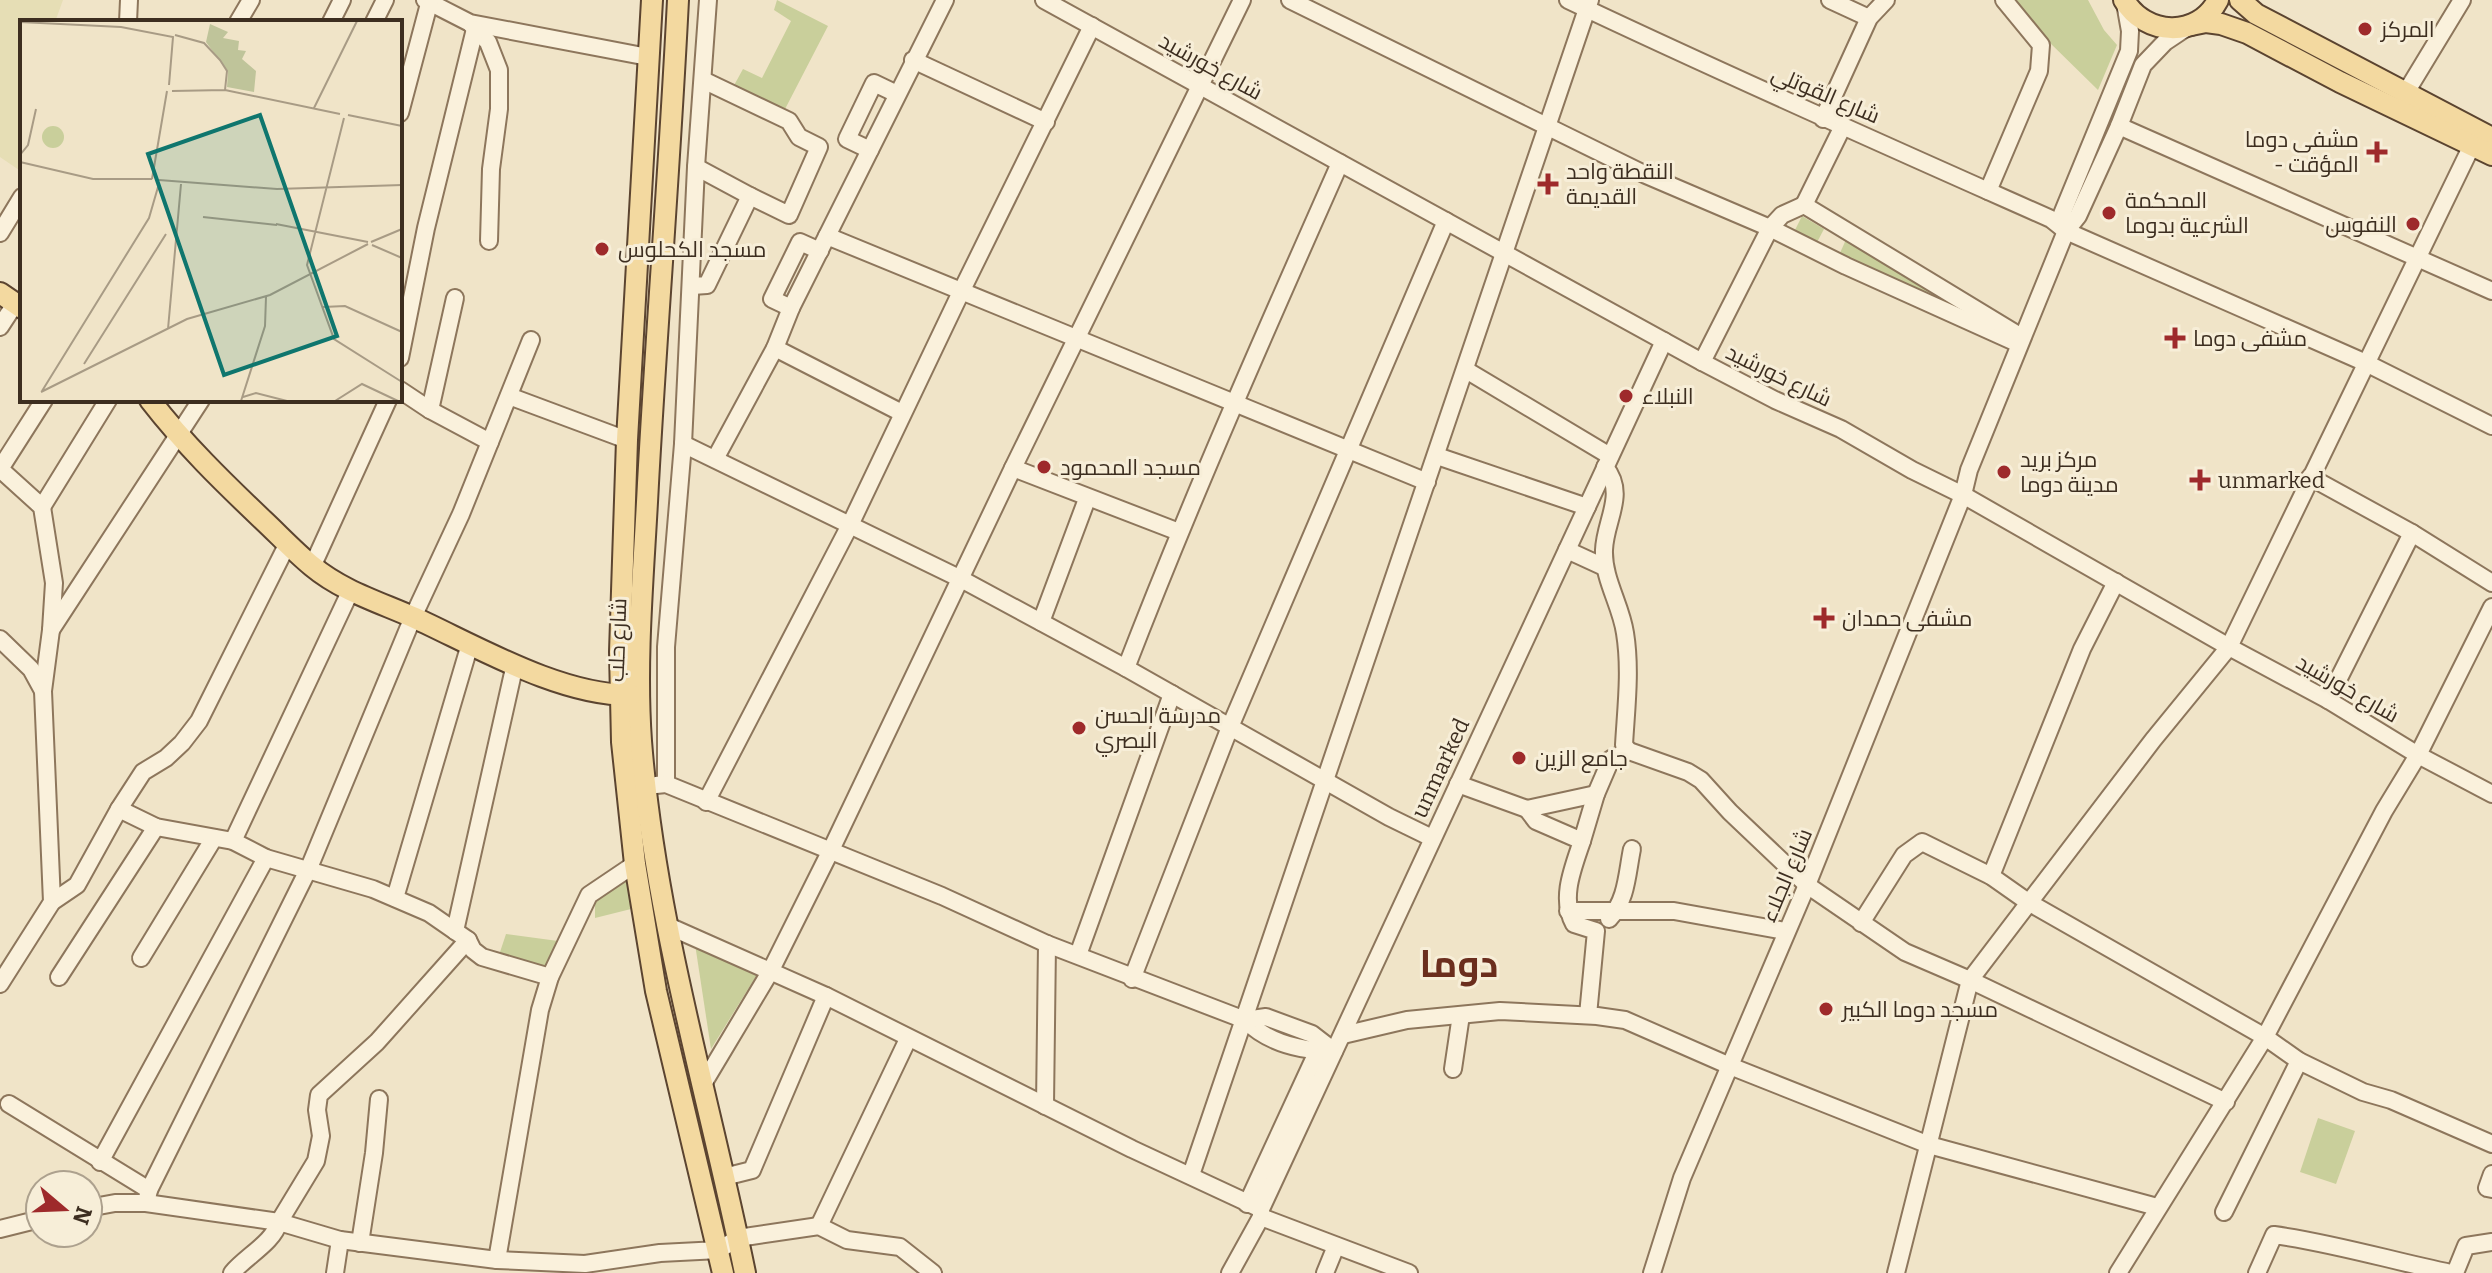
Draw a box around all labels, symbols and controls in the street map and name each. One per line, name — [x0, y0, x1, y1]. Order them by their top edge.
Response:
place label: المركز — [2379, 16, 2435, 43]
inset map — [20, 20, 402, 402]
marker: المركز — [2356, 20, 2374, 38]
street label: شارع خورشيد — [1154, 27, 1267, 107]
street label: شارع القوتلي — [1767, 60, 1884, 132]
place label: مشفى دوما - المؤقت — [2245, 126, 2359, 178]
marker: مشفى دوما - المؤقت — [2366, 141, 2388, 163]
place label: النقطة واحد القديمة — [1566, 158, 1674, 210]
marker: النقطة واحد القديمة — [1537, 173, 1559, 195]
place label: المحكمة الشرعية بدوما — [2125, 187, 2249, 239]
marker: المحكمة الشرعية بدوما — [2100, 204, 2118, 222]
place label: النفوس — [2325, 211, 2397, 238]
marker: النفوس — [2404, 215, 2422, 233]
place label: مسجد الكحلوس — [618, 236, 766, 263]
marker: مسجد الكحلوس — [593, 240, 611, 258]
place label: مشفى دوما — [2193, 325, 2307, 352]
marker: مشفى دوما — [2164, 327, 2186, 349]
street label: شارع خورشيد — [1721, 338, 1836, 414]
place label: النبلاء — [1642, 383, 1694, 410]
marker: النبلاء — [1617, 387, 1635, 405]
place label: مركز بريد مدينة دوما — [2020, 446, 2119, 498]
place label: مسجد المحمود — [1060, 454, 1201, 481]
marker: مسجد المحمود — [1035, 458, 1053, 476]
marker: مركز بريد مدينة دوما — [1995, 463, 2013, 481]
place label: unmarked — [2218, 467, 2325, 494]
marker: unmarked — [2189, 469, 2211, 491]
street label: شارع حلب — [603, 598, 633, 682]
place label: مشفى حمدان — [1842, 605, 1972, 632]
marker: مشفى حمدان — [1813, 607, 1835, 629]
street label: شارع خورشيد — [2291, 648, 2404, 730]
place label: مدرسة الحسن البصري — [1095, 702, 1221, 757]
street label: unmarked — [1406, 714, 1475, 822]
marker: مدرسة الحسن البصري — [1070, 719, 1088, 737]
place label: جامع الزين — [1535, 745, 1628, 773]
marker: جامع الزين — [1510, 749, 1528, 767]
street label: شارع الجلاء — [1755, 824, 1819, 926]
district label: دوما — [1420, 941, 1498, 987]
place label: مسجد دوما الكبير — [1840, 996, 1998, 1023]
marker: مسجد دوما الكبير — [1817, 1000, 1835, 1018]
north arrow — [24, 1169, 104, 1249]
text: N — [67, 1203, 98, 1228]

